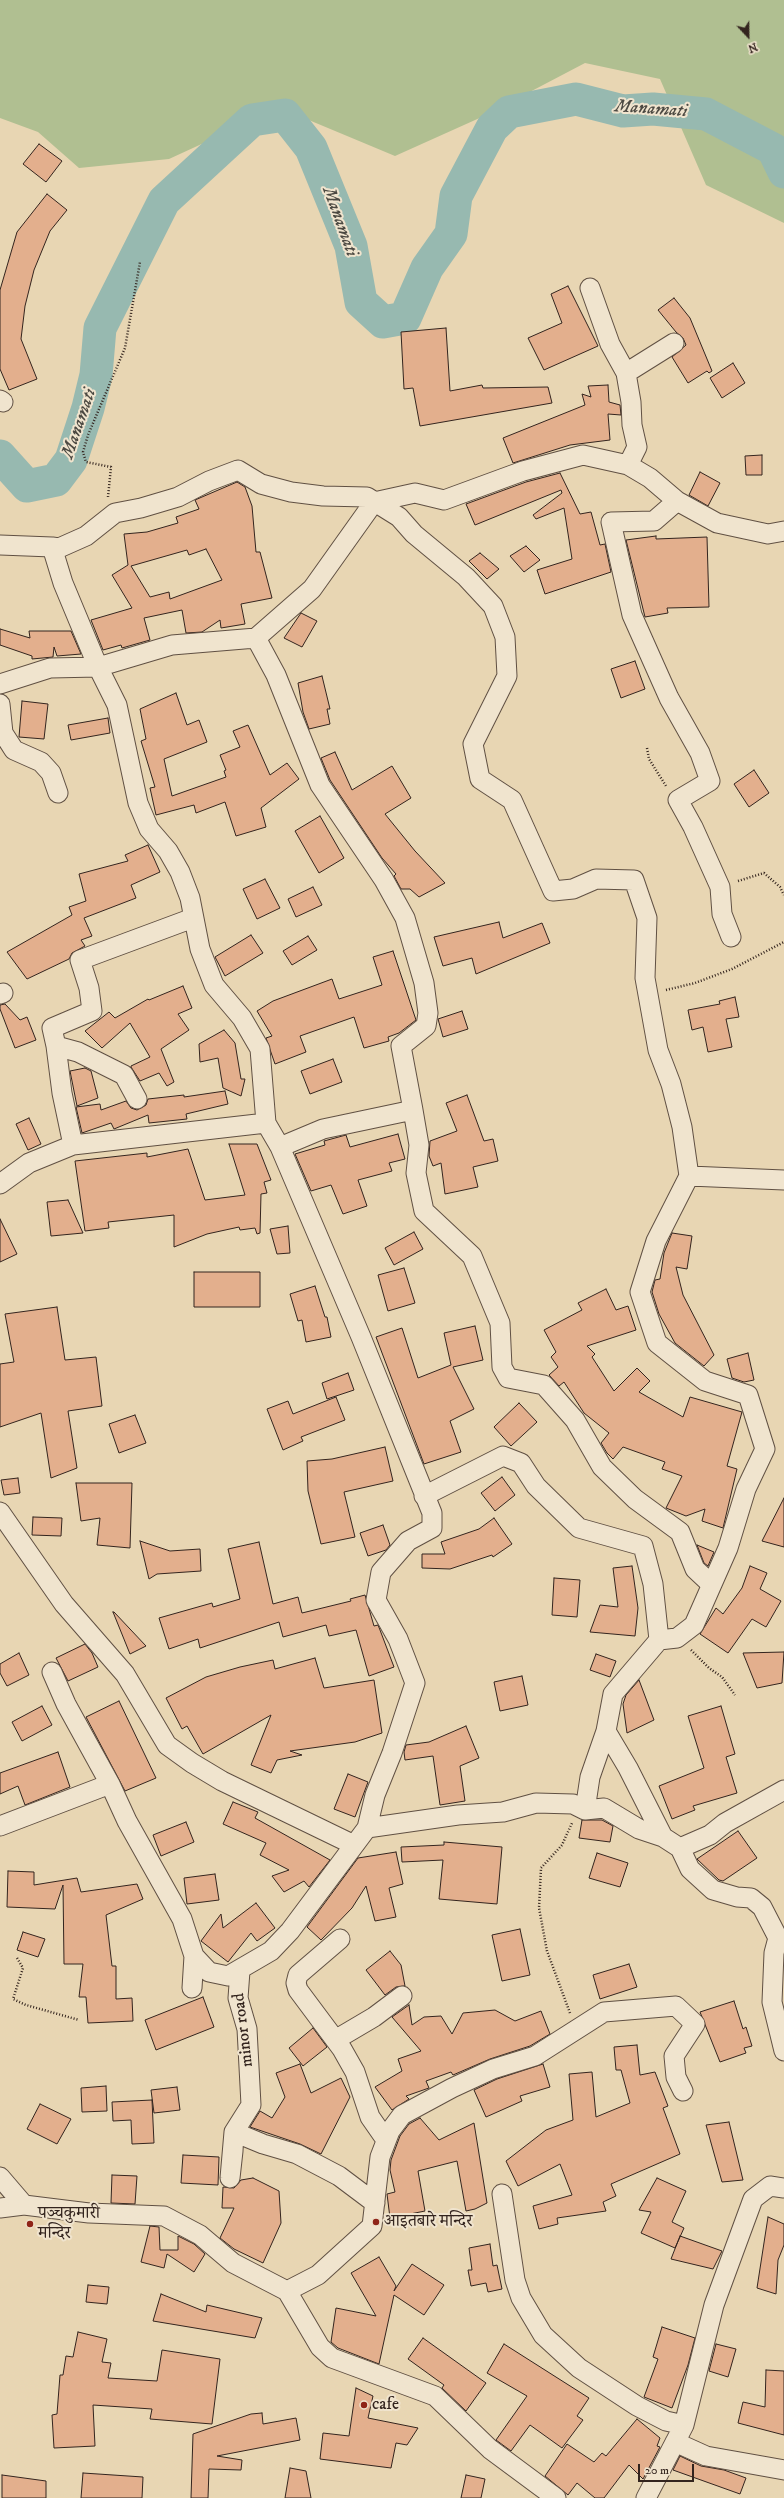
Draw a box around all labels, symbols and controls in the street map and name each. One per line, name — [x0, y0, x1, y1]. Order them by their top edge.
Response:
north arrow — [728, 16, 768, 56]
text: N — [746, 39, 759, 55]
water label: Manamati — [614, 97, 688, 123]
water label: Manamati — [316, 184, 362, 260]
water label: Manamati — [58, 386, 102, 462]
street label: minor road — [229, 1992, 259, 2068]
place label: पञ्चकुमारी मन्दिर — [38, 2204, 100, 2244]
place label: आइतबारे मन्दिर — [384, 2212, 472, 2232]
marker: आइतबारे मन्दिर — [371, 2217, 381, 2227]
marker: पञ्चकुमारी मन्दिर — [25, 2219, 35, 2229]
place label: cafe — [372, 2395, 399, 2415]
marker: cafe — [359, 2400, 369, 2410]
scale bar — [640, 2456, 696, 2482]
text: 20 m — [645, 2463, 669, 2478]

